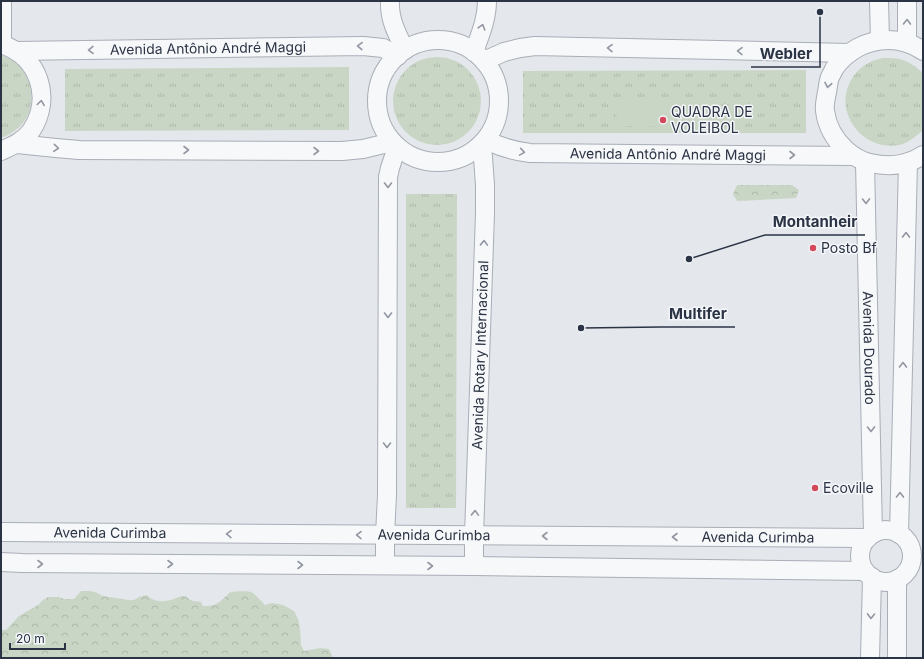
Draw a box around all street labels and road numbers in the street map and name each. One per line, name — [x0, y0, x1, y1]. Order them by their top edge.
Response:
street label: Avenida Antônio André Maggi — [110, 38, 306, 58]
street label: Avenida Antônio André Maggi — [570, 144, 766, 163]
street label: Avenida Rotary Internacional — [468, 260, 491, 450]
street label: Avenida Dourado — [860, 291, 879, 405]
street label: Avenida Curimba — [54, 523, 166, 541]
street label: Avenida Curimba — [378, 526, 490, 543]
street label: Avenida Curimba — [702, 528, 814, 546]

